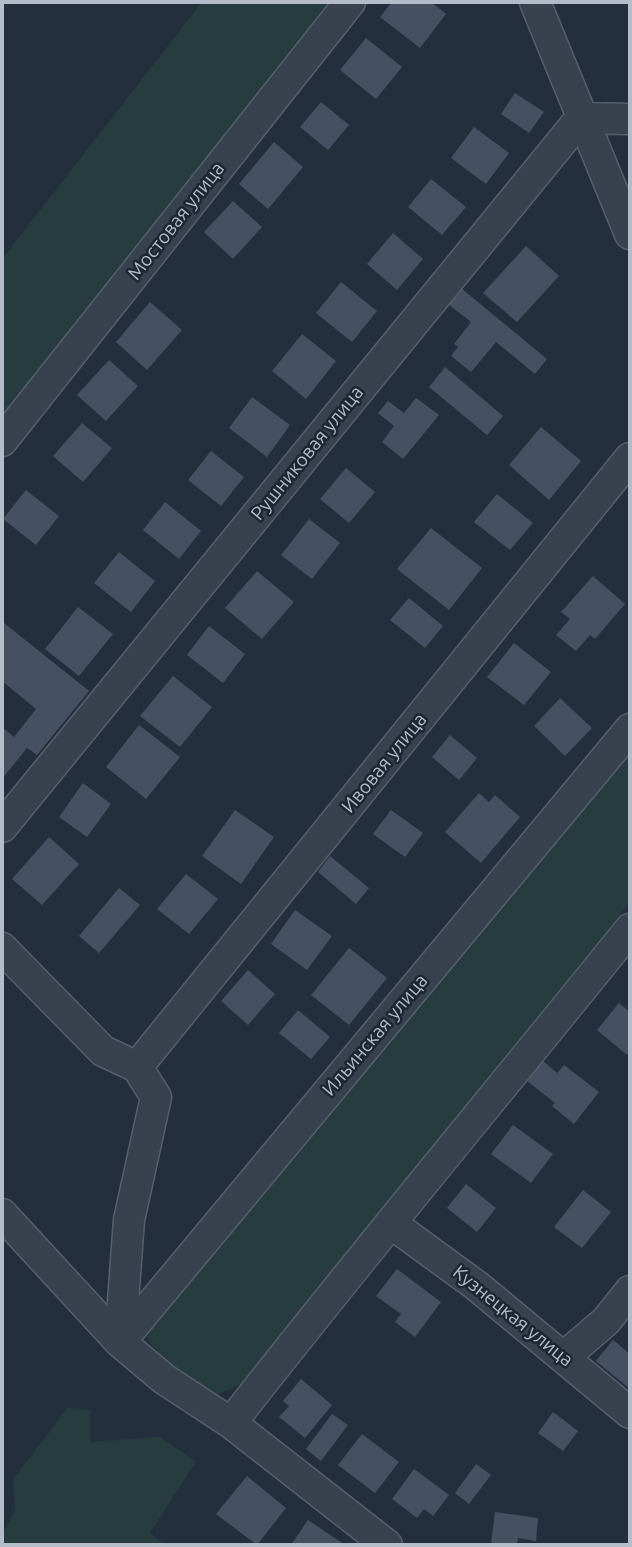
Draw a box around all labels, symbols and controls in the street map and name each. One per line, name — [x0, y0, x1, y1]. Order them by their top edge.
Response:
street label: Мостовая улица — [123, 158, 229, 284]
street label: Рушниковая улица — [246, 381, 368, 525]
street label: Ивовая улица — [337, 708, 431, 818]
street label: Ильинская улица — [317, 970, 433, 1100]
street label: Кузнецкая улица — [448, 1261, 578, 1371]

